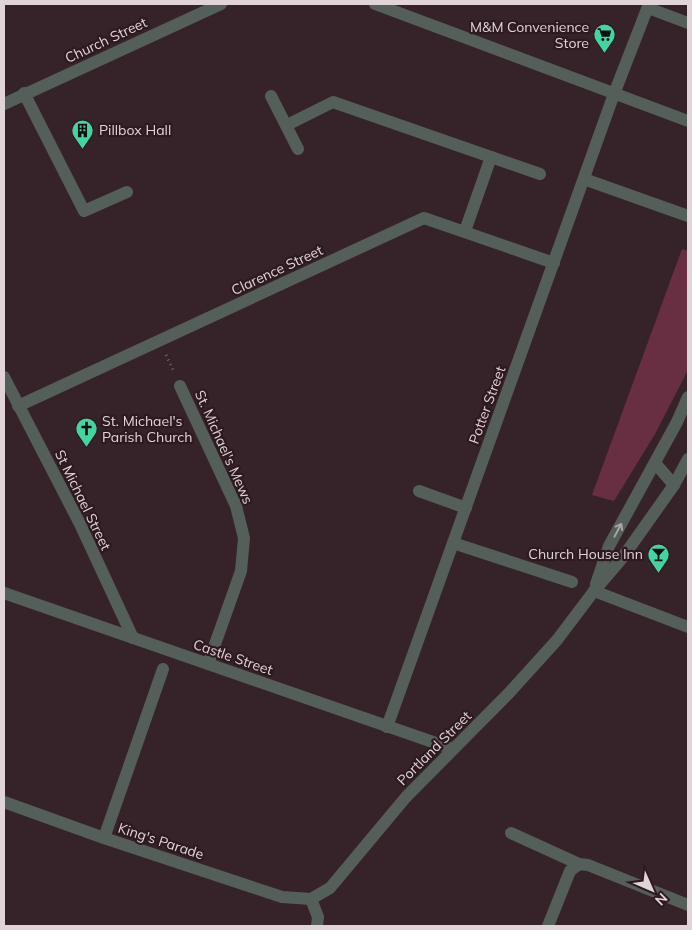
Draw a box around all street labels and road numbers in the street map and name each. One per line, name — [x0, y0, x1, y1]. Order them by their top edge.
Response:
street label: Church Street — [62, 13, 150, 67]
street label: Clarence Street — [228, 241, 326, 299]
street label: Potter Street — [465, 364, 509, 446]
street label: St. Michael's Mews — [191, 387, 257, 507]
street label: St Michael Street — [51, 447, 115, 553]
street label: Castle Street — [191, 635, 275, 679]
street label: Portland Street — [393, 707, 475, 789]
street label: King's Parade — [116, 819, 206, 863]

